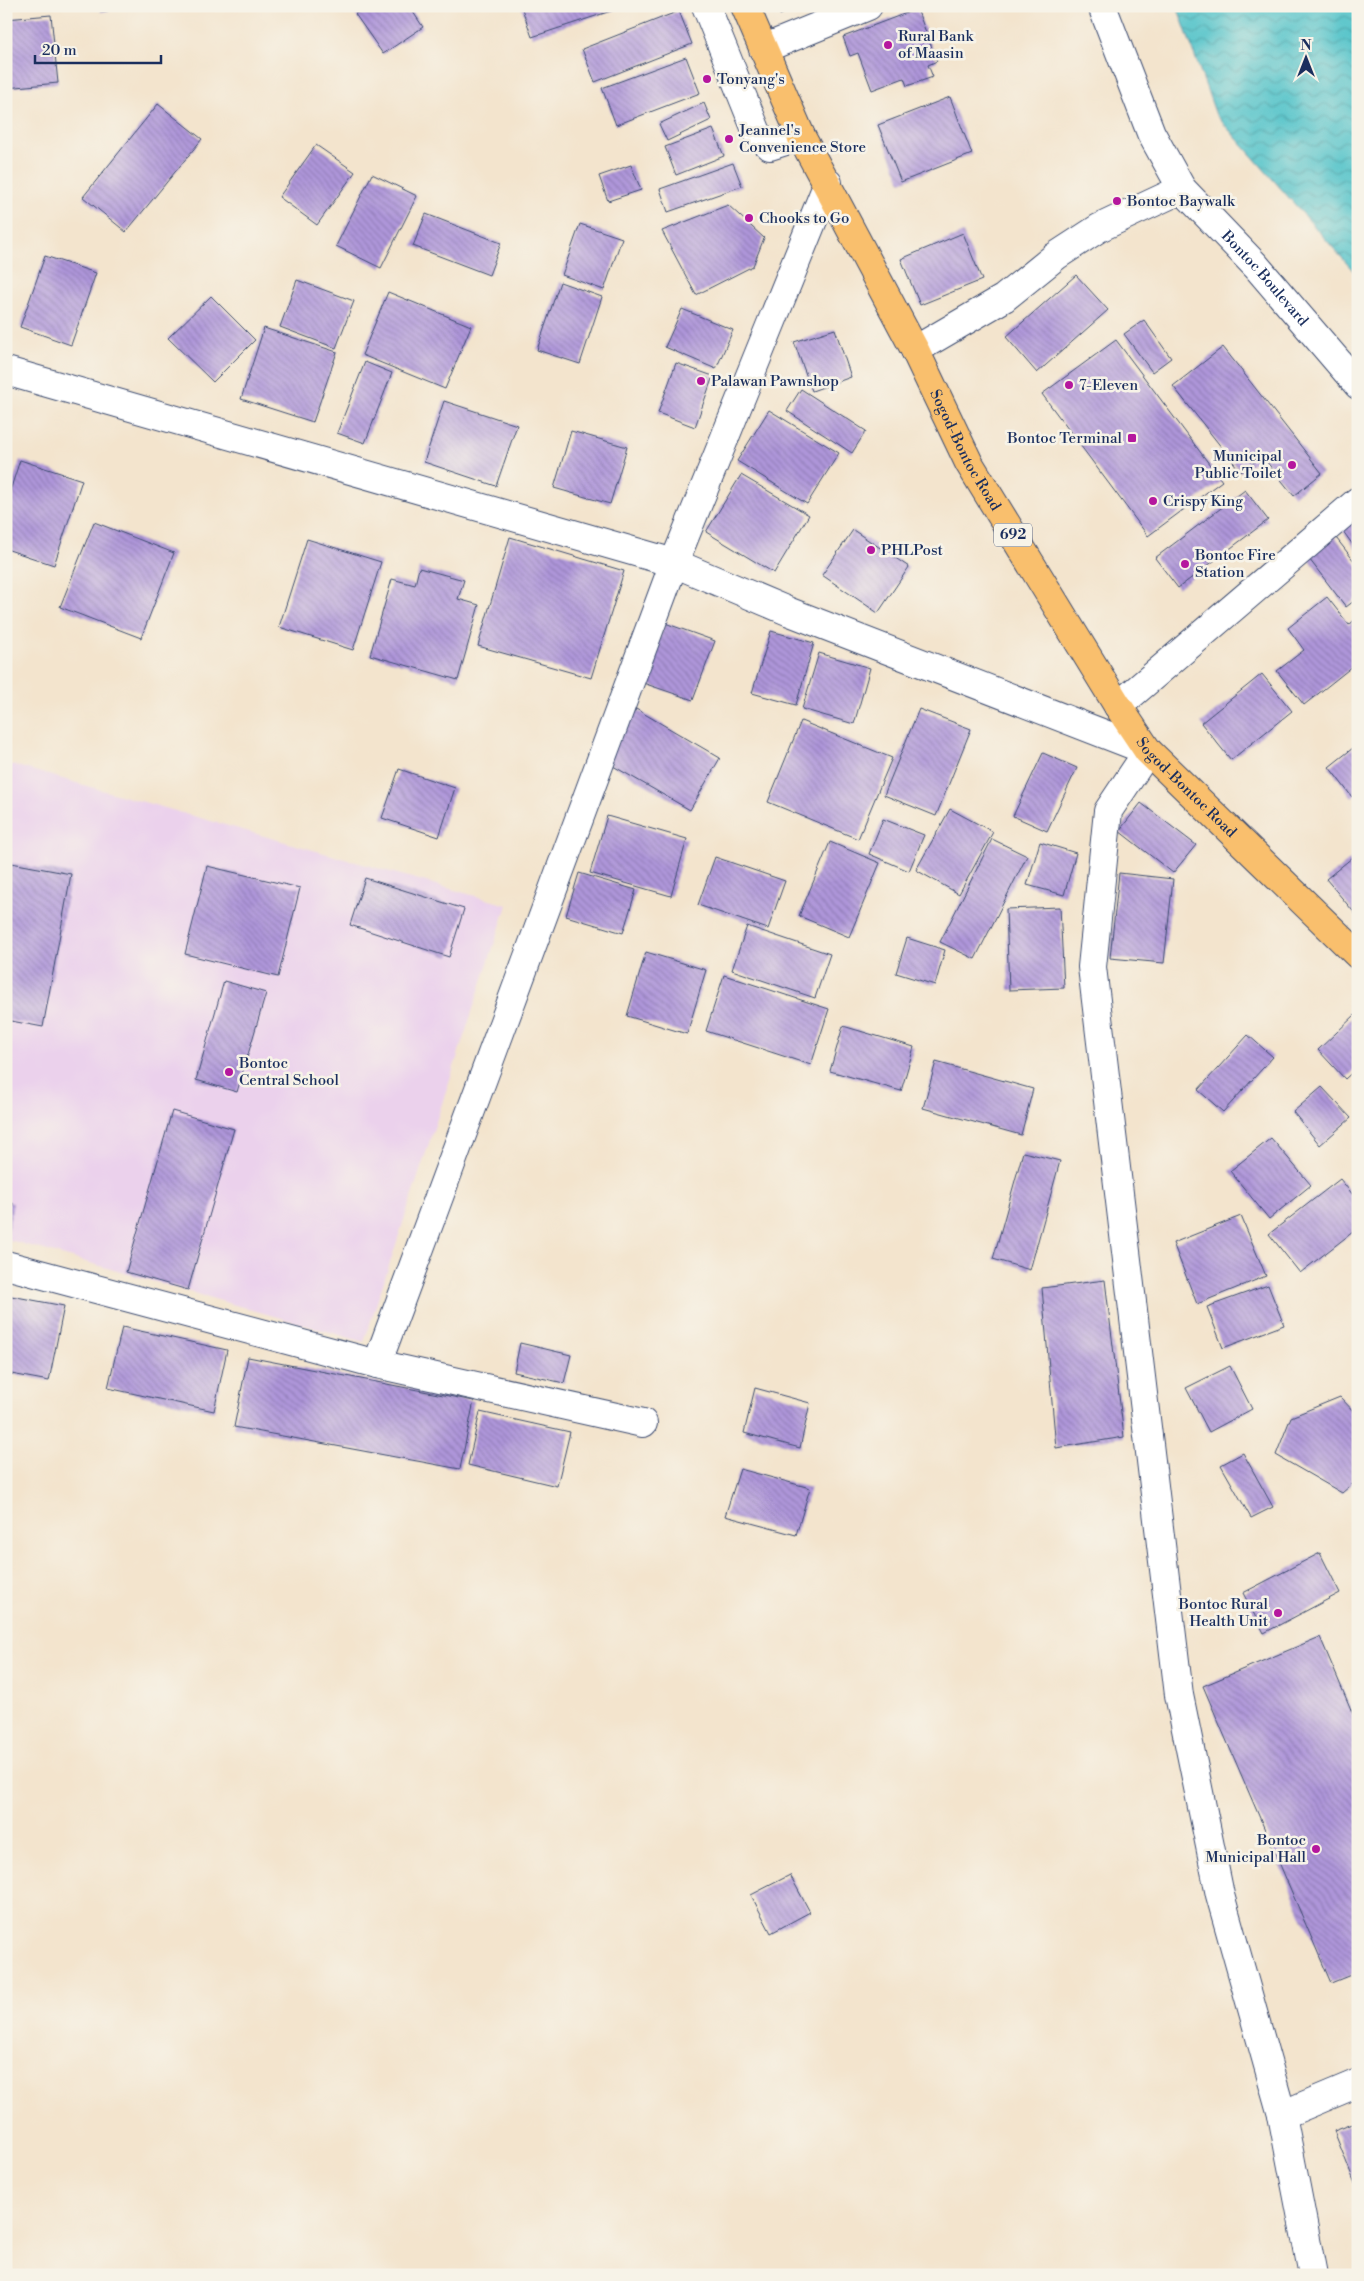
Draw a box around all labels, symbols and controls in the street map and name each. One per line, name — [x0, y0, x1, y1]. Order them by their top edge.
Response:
place label: Rural Bank of Maasin — [898, 27, 975, 63]
scale bar — [35, 32, 161, 64]
north arrow — [1282, 32, 1332, 82]
text: N — [1300, 37, 1312, 55]
marker: Rural Bank of Maasin — [882, 39, 894, 51]
text: 20 m — [42, 41, 77, 60]
place label: Tonyang's — [717, 70, 785, 89]
marker: Tonyang's — [701, 73, 713, 85]
place label: Jeannel's Convenience Store — [738, 121, 866, 157]
marker: Jeannel's Convenience Store — [723, 133, 735, 145]
place label: Bontoc Baywalk — [1126, 192, 1236, 211]
marker: Bontoc Baywalk — [1111, 195, 1123, 207]
place label: Chooks to Go — [759, 209, 849, 228]
marker: Chooks to Go — [743, 212, 755, 224]
street label: Bontoc Boulevard — [1217, 226, 1313, 330]
place label: Palawan Pawnshop — [711, 372, 839, 391]
marker: Palawan Pawnshop — [695, 375, 707, 387]
place label: 7-Eleven — [1079, 376, 1138, 395]
marker: 7-Eleven — [1063, 379, 1075, 391]
street label: Sogod-Bontoc Road — [926, 386, 1006, 514]
place label: Bontoc Terminal — [1006, 429, 1123, 448]
marker: Bontoc Terminal — [1126, 432, 1138, 444]
place label: Municipal Public Toilet — [1195, 447, 1283, 483]
marker: Municipal Public Toilet — [1286, 459, 1298, 471]
place label: Crispy King — [1163, 492, 1243, 511]
marker: Crispy King — [1147, 495, 1159, 507]
road number: 692 — [994, 524, 1032, 546]
place label: PHLPost — [881, 541, 944, 560]
marker: PHLPost — [865, 544, 877, 556]
place label: Bontoc Fire Station — [1194, 546, 1276, 582]
marker: Bontoc Fire Station — [1179, 558, 1191, 570]
street label: Sogod-Bontoc Road — [1132, 733, 1241, 842]
place label: Bontoc Central School — [238, 1054, 340, 1090]
marker: Bontoc Central School — [223, 1066, 235, 1078]
place label: Bontoc Rural Health Unit — [1177, 1595, 1269, 1631]
marker: Bontoc Rural Health Unit — [1272, 1607, 1284, 1619]
place label: Bontoc Municipal Hall — [1205, 1831, 1307, 1867]
marker: Bontoc Municipal Hall — [1310, 1843, 1322, 1855]

